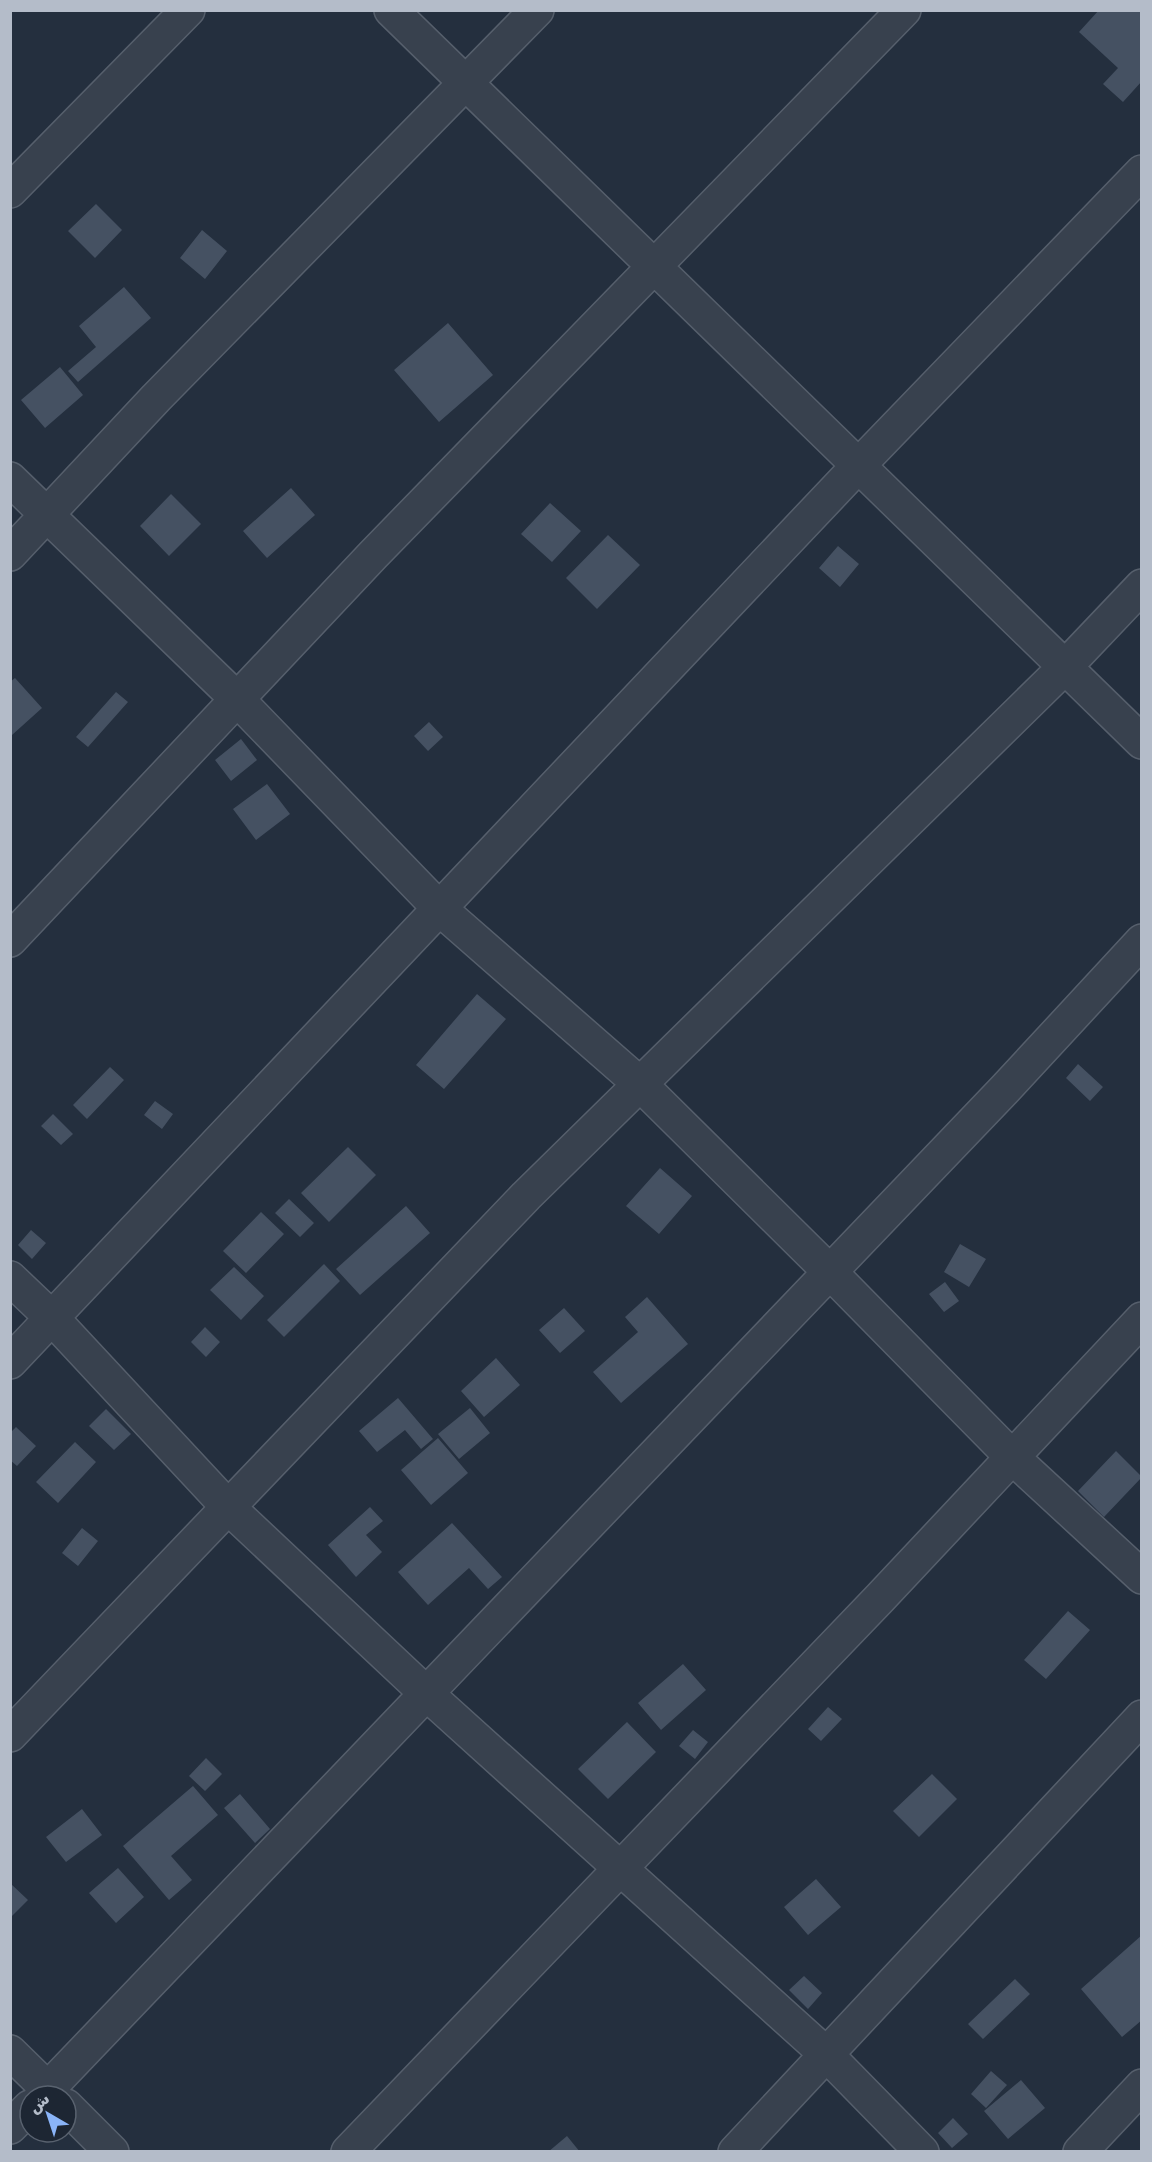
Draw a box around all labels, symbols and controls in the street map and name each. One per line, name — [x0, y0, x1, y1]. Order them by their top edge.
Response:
north arrow — [18, 2084, 78, 2144]
text: ش — [24, 2088, 53, 2117]

